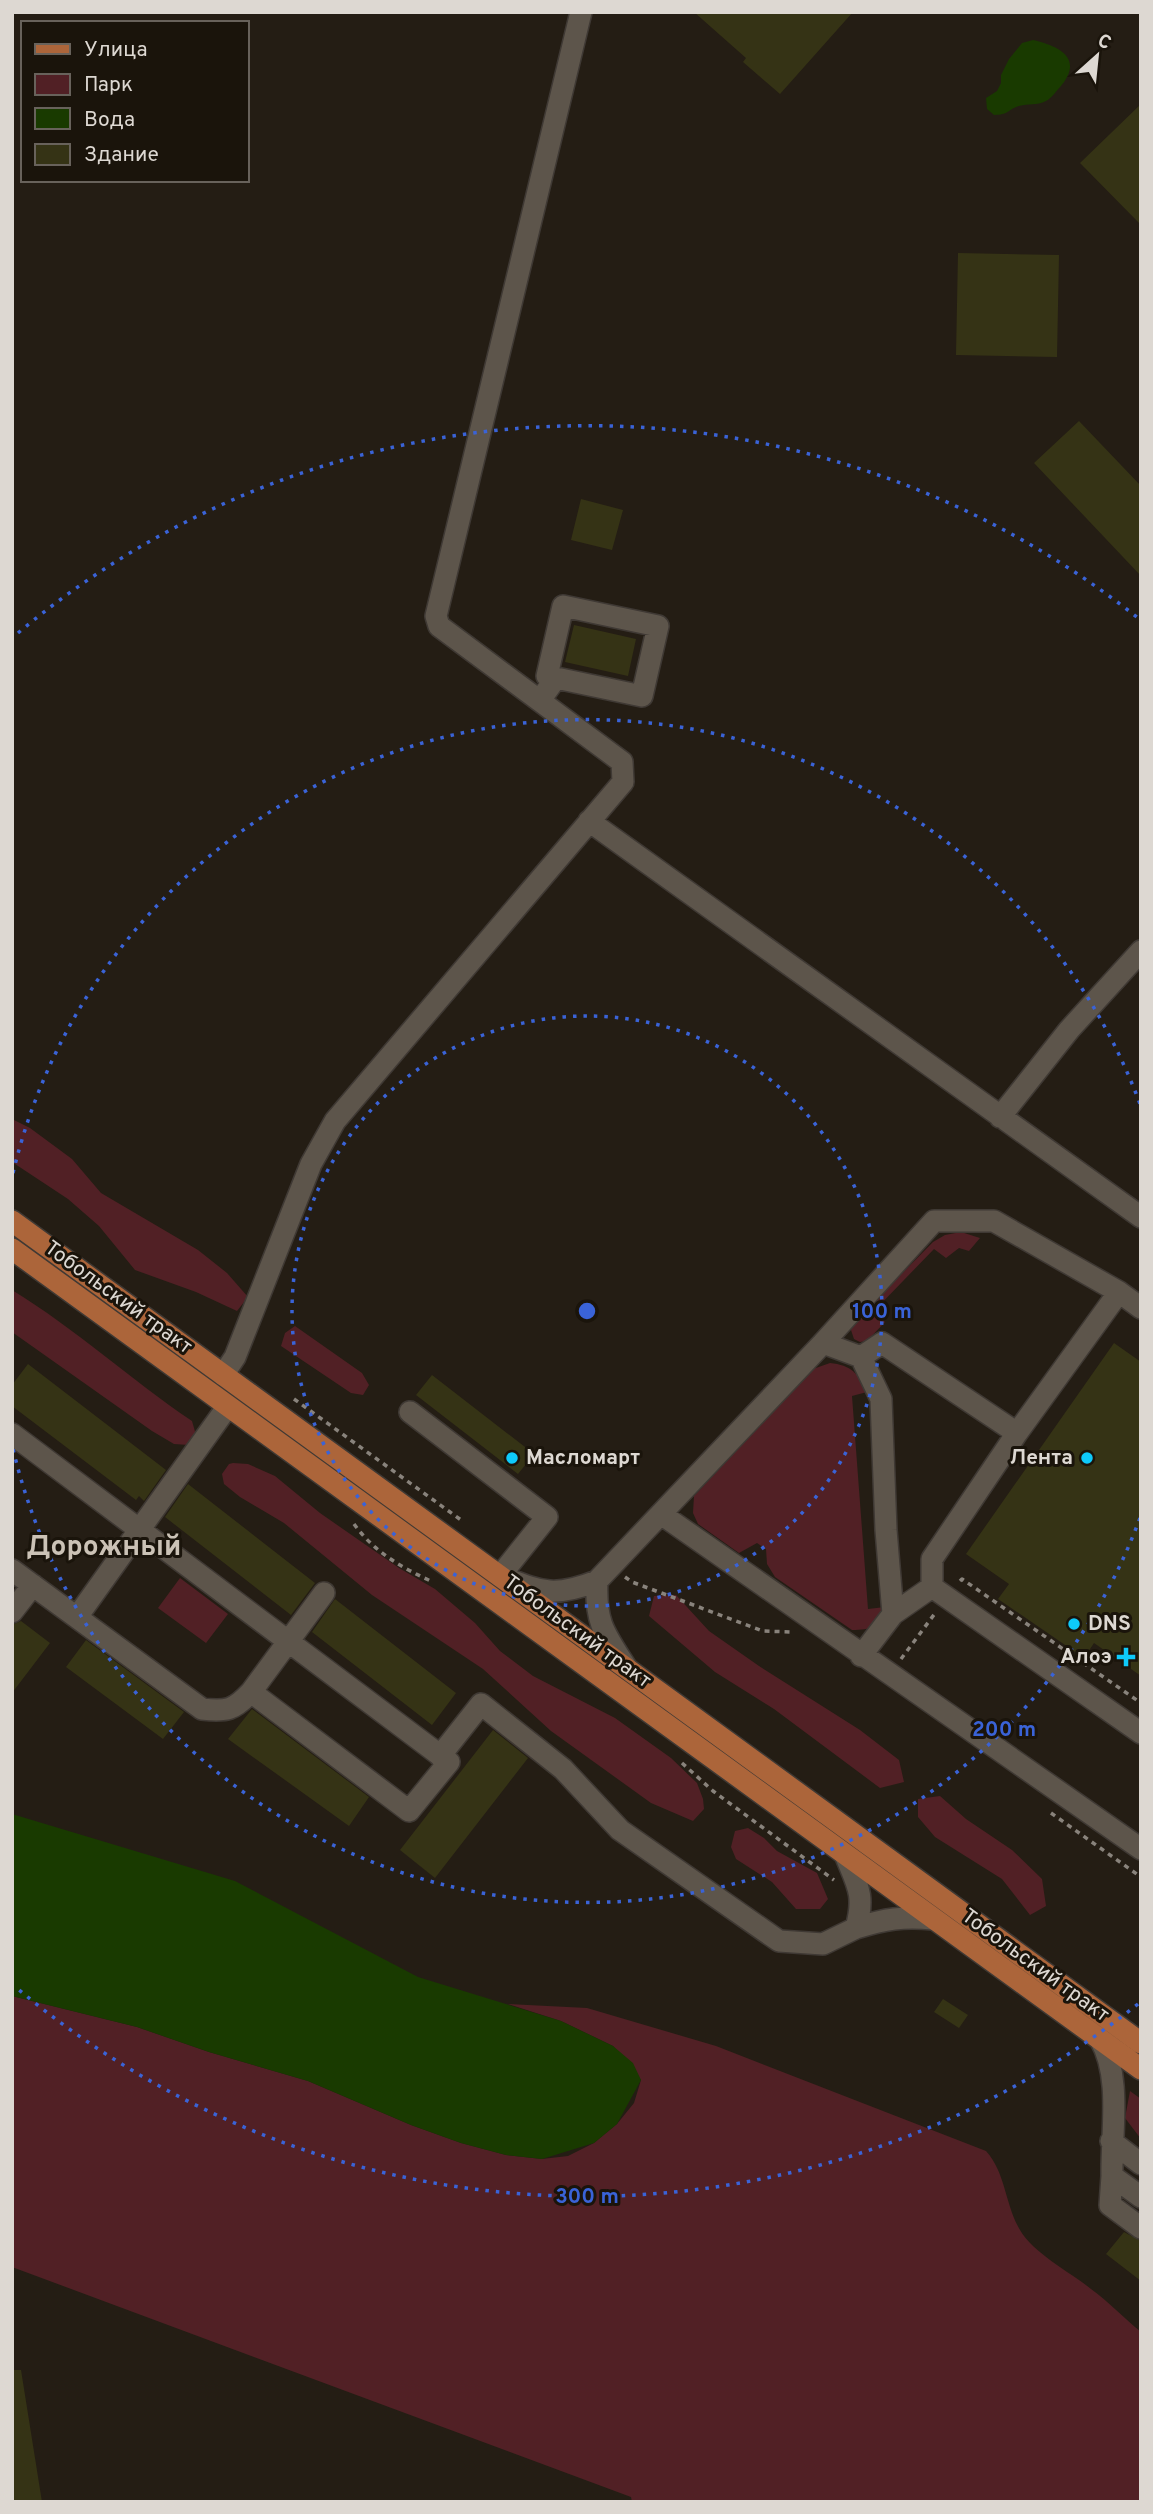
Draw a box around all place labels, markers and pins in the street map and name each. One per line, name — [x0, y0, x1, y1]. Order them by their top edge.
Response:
centre of rings — [575, 1299, 599, 1323]
place label: Масломарт — [526, 1445, 640, 1472]
place label: Лента — [1010, 1445, 1073, 1472]
marker: Масломарт — [504, 1450, 520, 1466]
marker: Лента — [1079, 1450, 1095, 1466]
place label: DNS — [1088, 1611, 1131, 1638]
marker: DNS — [1066, 1616, 1082, 1632]
place label: Алоэ — [1060, 1644, 1112, 1671]
marker: Алоэ — [1118, 1649, 1134, 1665]

